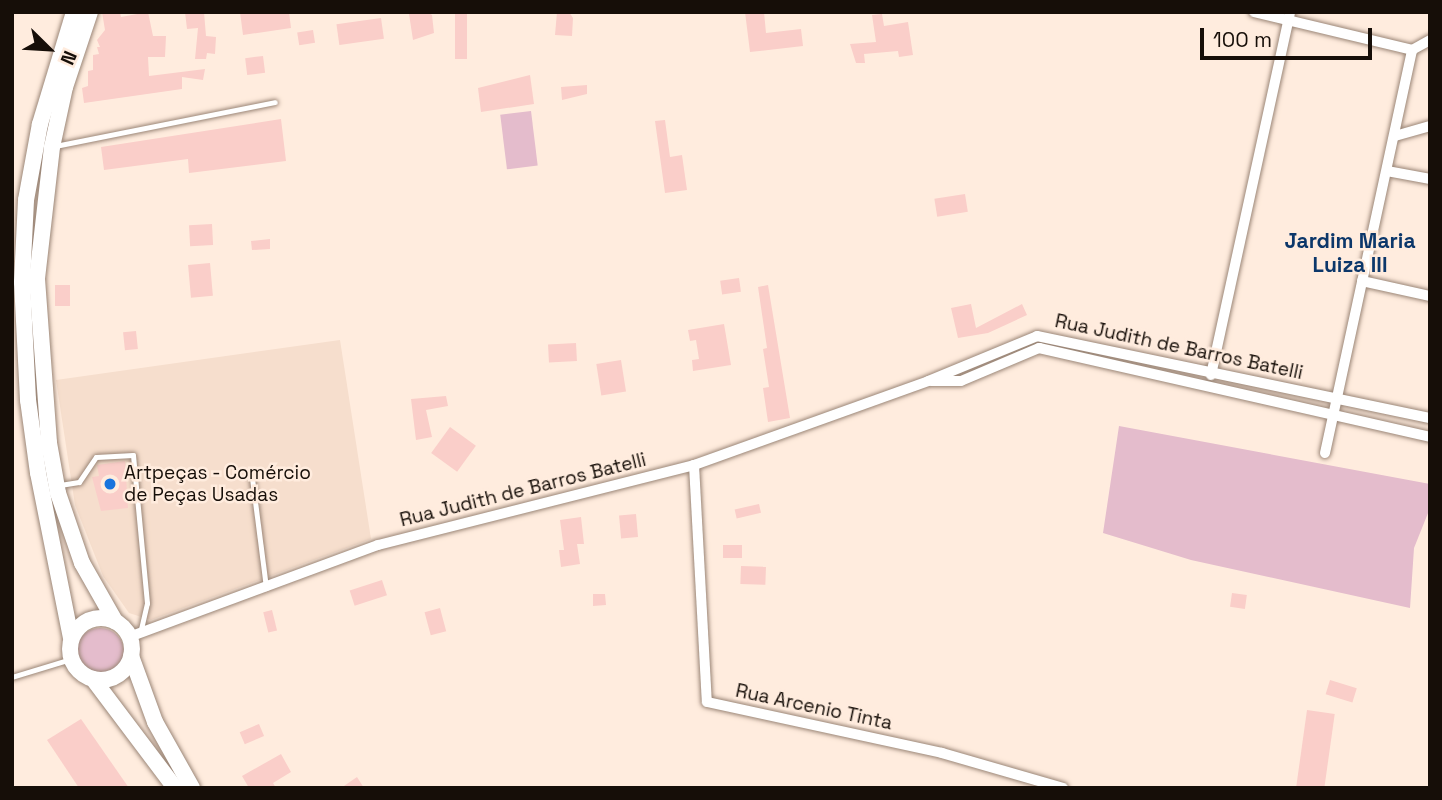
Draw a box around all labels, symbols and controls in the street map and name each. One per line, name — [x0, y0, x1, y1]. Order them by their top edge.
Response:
north arrow — [14, 14, 84, 84]
scale bar — [1204, 14, 1376, 58]
text: 100 m — [1213, 26, 1272, 53]
text: N — [55, 47, 83, 69]
district label: Jardim Maria Luiza III — [1284, 228, 1416, 278]
street label: Rua Judith de Barros Batelli — [1053, 310, 1305, 384]
street label: Rua Judith de Barros Batelli — [398, 448, 648, 532]
place label: Artpeças - Comércio de Peças Usadas — [124, 462, 312, 506]
marker: Artpeças - Comércio de Peças Usadas — [102, 476, 118, 492]
street label: Rua Arcenio Tinta — [733, 679, 895, 735]

